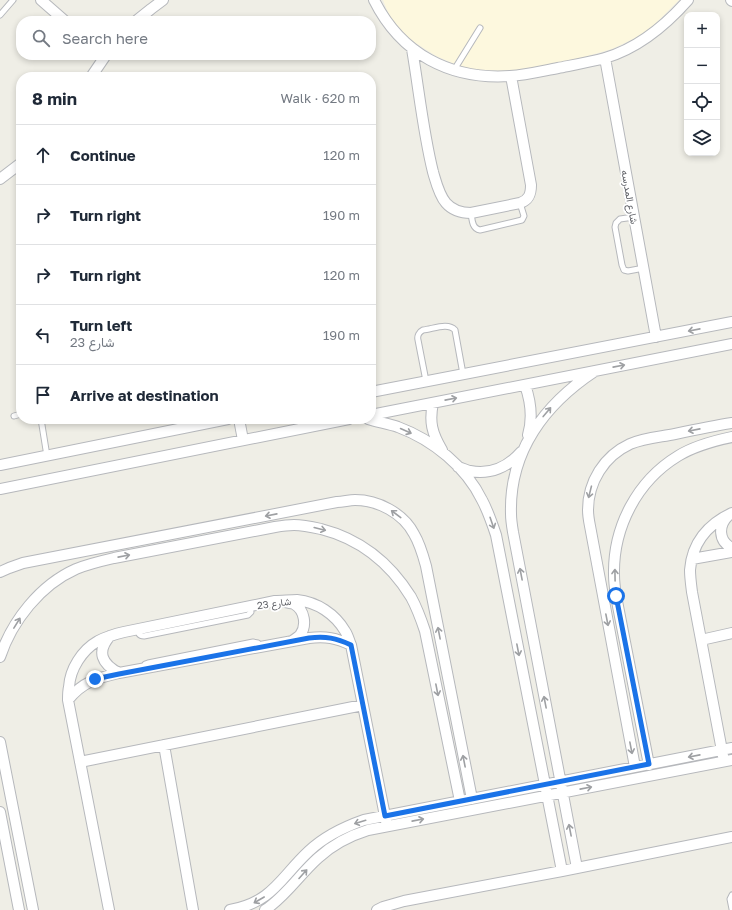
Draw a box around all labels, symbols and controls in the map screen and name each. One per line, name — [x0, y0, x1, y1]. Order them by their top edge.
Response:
map controls — [684, 12, 720, 156]
button: + — [684, 12, 720, 48]
search box — [16, 16, 376, 60]
icon: search — [30, 27, 52, 49]
text: Search here — [62, 29, 148, 47]
button: − — [684, 48, 720, 84]
button: locate — [684, 84, 720, 120]
text: 8 min — [32, 88, 77, 109]
text: Walk · 620 m — [281, 90, 360, 106]
button: layers — [684, 120, 720, 156]
icon: ahead — [32, 144, 54, 166]
text: Continue — [70, 146, 136, 164]
text: 120 m — [323, 147, 360, 163]
street label: شارع المدرسه — [618, 169, 641, 225]
icon: right — [32, 204, 54, 226]
text: Turn right — [70, 206, 141, 224]
text: 190 m — [323, 207, 360, 223]
icon: right — [32, 264, 54, 286]
text: Turn right — [70, 266, 141, 284]
text: 120 m — [323, 267, 360, 283]
text: Turn left — [70, 316, 132, 334]
icon: left — [32, 324, 54, 346]
one-way arrow — [688, 326, 701, 334]
text: 190 m — [323, 327, 360, 343]
text: شارع 23 — [70, 334, 115, 350]
one-way arrow — [612, 362, 625, 370]
icon: arrive — [32, 384, 54, 406]
text: Arrive at destination — [70, 386, 219, 404]
one-way arrow — [444, 395, 457, 403]
one-way arrow — [543, 407, 552, 417]
one-way arrow — [688, 426, 701, 434]
one-way arrow — [399, 427, 411, 435]
one-way arrow — [586, 486, 594, 499]
one-way arrow — [391, 510, 402, 518]
one-way arrow — [265, 512, 278, 520]
one-way arrow — [488, 516, 496, 528]
one-way arrow — [314, 525, 327, 533]
one-way arrow — [117, 552, 130, 560]
one-way arrow — [516, 568, 524, 581]
one-way arrow — [611, 569, 618, 582]
route start — [607, 587, 625, 605]
street label: شارع 23 — [256, 595, 292, 612]
one-way arrow — [604, 614, 612, 627]
one-way arrow — [13, 617, 21, 628]
one-way arrow — [435, 627, 443, 640]
one-way arrow — [515, 643, 523, 656]
route end — [86, 670, 104, 688]
one-way arrow — [434, 683, 442, 696]
one-way arrow — [541, 696, 549, 709]
one-way arrow — [627, 741, 635, 754]
one-way arrow — [688, 752, 701, 760]
one-way arrow — [460, 755, 468, 768]
one-way arrow — [580, 783, 593, 791]
one-way arrow — [411, 816, 424, 824]
one-way arrow — [354, 819, 367, 826]
one-way arrow — [565, 824, 573, 837]
one-way arrow — [299, 868, 308, 879]
one-way arrow — [253, 896, 265, 904]

